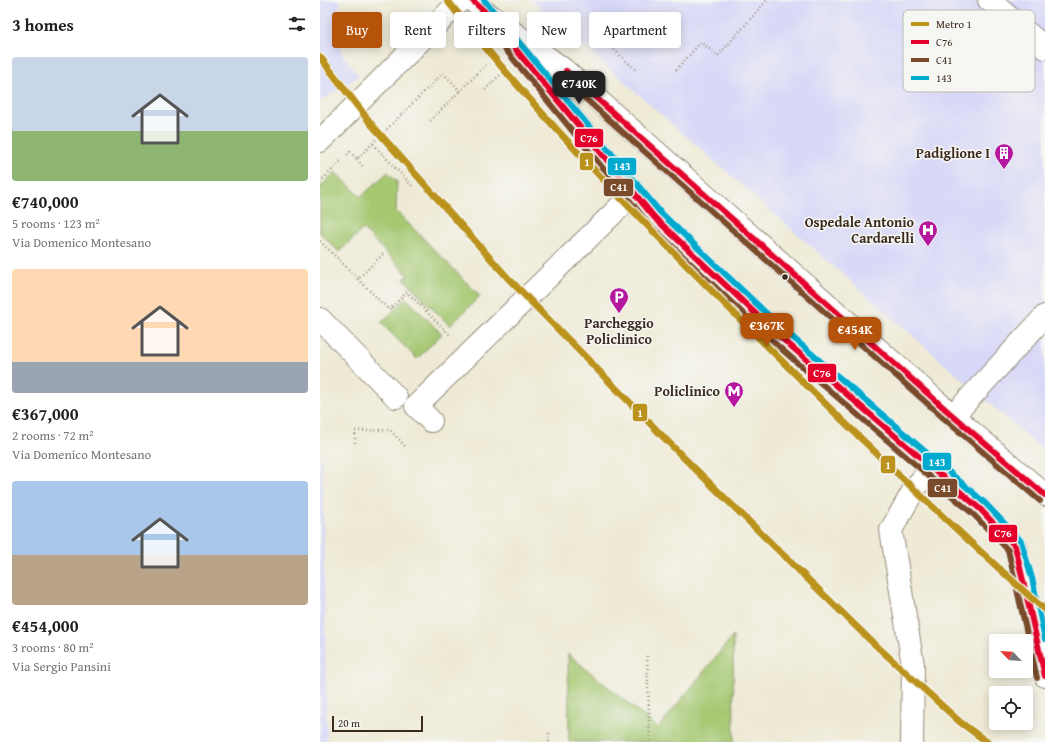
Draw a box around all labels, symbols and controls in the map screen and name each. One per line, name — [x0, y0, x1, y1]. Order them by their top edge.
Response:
legend — [903, 10, 1035, 92]
text: 3 homes — [12, 12, 74, 37]
chip: Buy — [332, 12, 382, 48]
chip: Rent — [390, 12, 446, 48]
chip: Filters — [454, 12, 519, 48]
chip: New — [527, 12, 581, 48]
chip: Apartment — [589, 12, 681, 48]
icon: filters — [286, 13, 308, 35]
text: Metro 1 — [936, 16, 972, 32]
text: C76 — [936, 34, 953, 50]
text: C41 — [936, 52, 953, 68]
text: 143 — [936, 70, 952, 86]
pin: €740K — [551, 71, 607, 105]
text: €740K — [561, 74, 597, 93]
icon: home — [124, 83, 196, 155]
line badge: C76 — [574, 128, 604, 148]
text: C76 — [580, 130, 598, 146]
building icon: Padiglione I — [993, 142, 1015, 170]
place label: Padiglione I — [916, 143, 990, 163]
line badge: 1 — [579, 152, 594, 171]
text: 1 — [584, 154, 590, 170]
line badge: 143 — [607, 157, 637, 176]
text: 143 — [613, 158, 631, 174]
line badge: C41 — [603, 178, 634, 197]
text: C41 — [610, 179, 628, 195]
text: €740,000 — [12, 189, 78, 214]
place label: Ospedale Antonio Cardarelli — [805, 212, 915, 248]
text: 5 rooms · 123 m² — [12, 214, 100, 233]
hospital icon: Ospedale Antonio Cardarelli — [917, 219, 939, 247]
text: Via Domenico Montesano — [12, 233, 151, 252]
unlabelled marker — [780, 272, 790, 282]
parking icon: Parcheggio Policlinico — [608, 286, 630, 314]
icon: home — [124, 295, 196, 367]
place label: Parcheggio Policlinico — [584, 313, 654, 349]
pin: €367K — [739, 313, 795, 347]
text: €367K — [749, 316, 785, 335]
pin: €454K — [827, 317, 883, 351]
text: €454K — [837, 320, 873, 339]
line badge: C76 — [807, 363, 837, 383]
text: C76 — [813, 365, 831, 381]
metro station icon: Policlinico — [723, 380, 745, 408]
place label: Policlinico — [654, 381, 721, 401]
text: €367,000 — [12, 401, 78, 426]
line badge: 1 — [632, 403, 648, 422]
text: 1 — [637, 405, 643, 421]
text: 2 rooms · 72 m² — [12, 426, 94, 445]
text: Via Domenico Montesano — [12, 445, 151, 464]
line badge: 143 — [922, 452, 952, 471]
text: 143 — [928, 454, 946, 470]
line badge: 1 — [880, 455, 896, 474]
text: 1 — [885, 457, 891, 473]
line badge: C41 — [927, 478, 958, 498]
text: C41 — [934, 480, 952, 496]
icon: home — [124, 507, 196, 579]
line badge: C76 — [988, 524, 1018, 543]
text: C76 — [994, 525, 1012, 541]
text: €454,000 — [12, 613, 78, 638]
north arrow — [989, 634, 1033, 678]
map controls — [989, 634, 1033, 730]
text: 3 rooms · 80 m² — [12, 638, 94, 657]
text: Via Sergio Pansini — [12, 657, 111, 676]
button: locate — [989, 686, 1033, 730]
scale bar — [332, 714, 423, 733]
text: 20 m — [338, 715, 360, 731]

